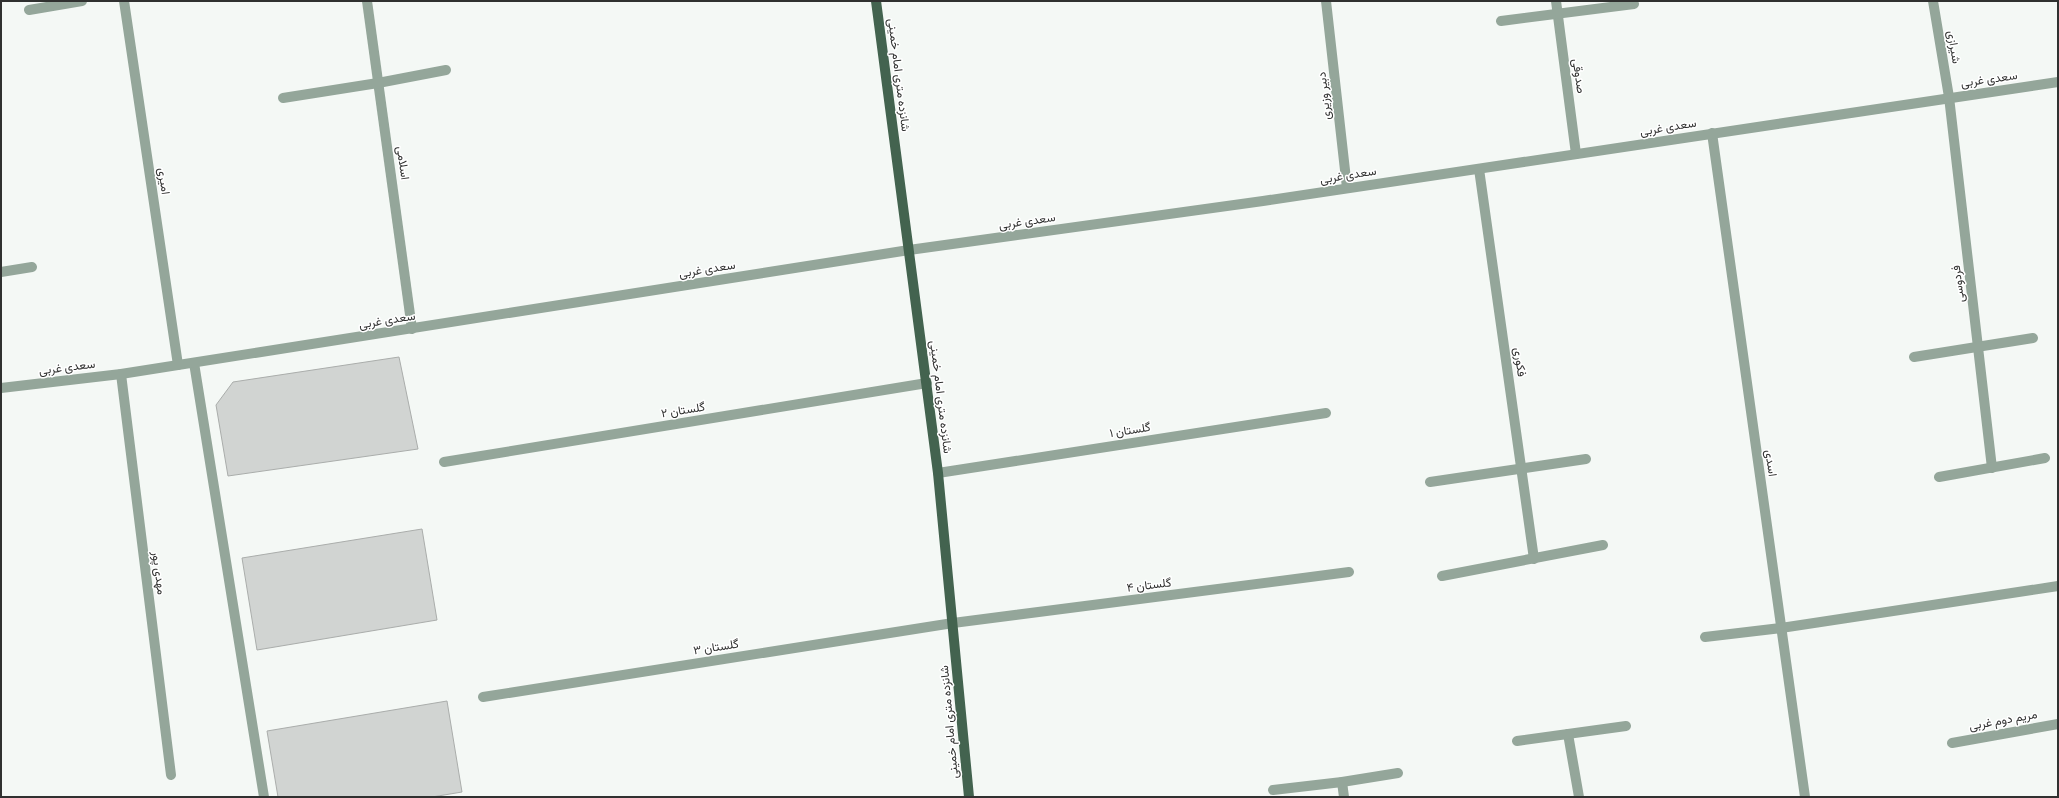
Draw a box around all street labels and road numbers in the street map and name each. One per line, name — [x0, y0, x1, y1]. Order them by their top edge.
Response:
street label: شانزده متری امام خمینی — [884, 18, 914, 132]
street label: شیرازی — [1943, 29, 1965, 65]
street label: صدوقی — [1569, 58, 1589, 94]
street label: سعدی غربی — [1960, 67, 2018, 91]
street label: دبیر وزیری — [1314, 71, 1334, 121]
street label: سعدی غربی — [1639, 115, 1697, 139]
street label: اسلامی — [393, 145, 413, 181]
street label: سعدی غربی — [1319, 163, 1377, 187]
street label: امیری — [154, 166, 174, 196]
street label: سعدی غربی — [998, 209, 1056, 233]
street label: سعدی غربی — [678, 257, 736, 281]
street label: فردوسی — [1948, 264, 1968, 304]
street label: سعدی غربی — [358, 308, 416, 332]
street label: شانزده متری امام خمینی — [926, 340, 956, 454]
street label: فکوری — [1510, 346, 1530, 378]
street label: سعدی غربی — [38, 356, 96, 378]
street label: گلستان ۲ — [660, 399, 706, 421]
street label: گلستان ۱ — [1108, 419, 1152, 441]
street label: اسدی — [1761, 448, 1781, 478]
street label: مهدی پور — [148, 549, 170, 596]
street label: گلستان ۴ — [1126, 574, 1172, 596]
street label: گلستان ۳ — [692, 636, 740, 658]
street label: شانزده متری امام خمینی — [936, 665, 962, 779]
street label: مریم دوم غربی — [1968, 706, 2038, 734]

